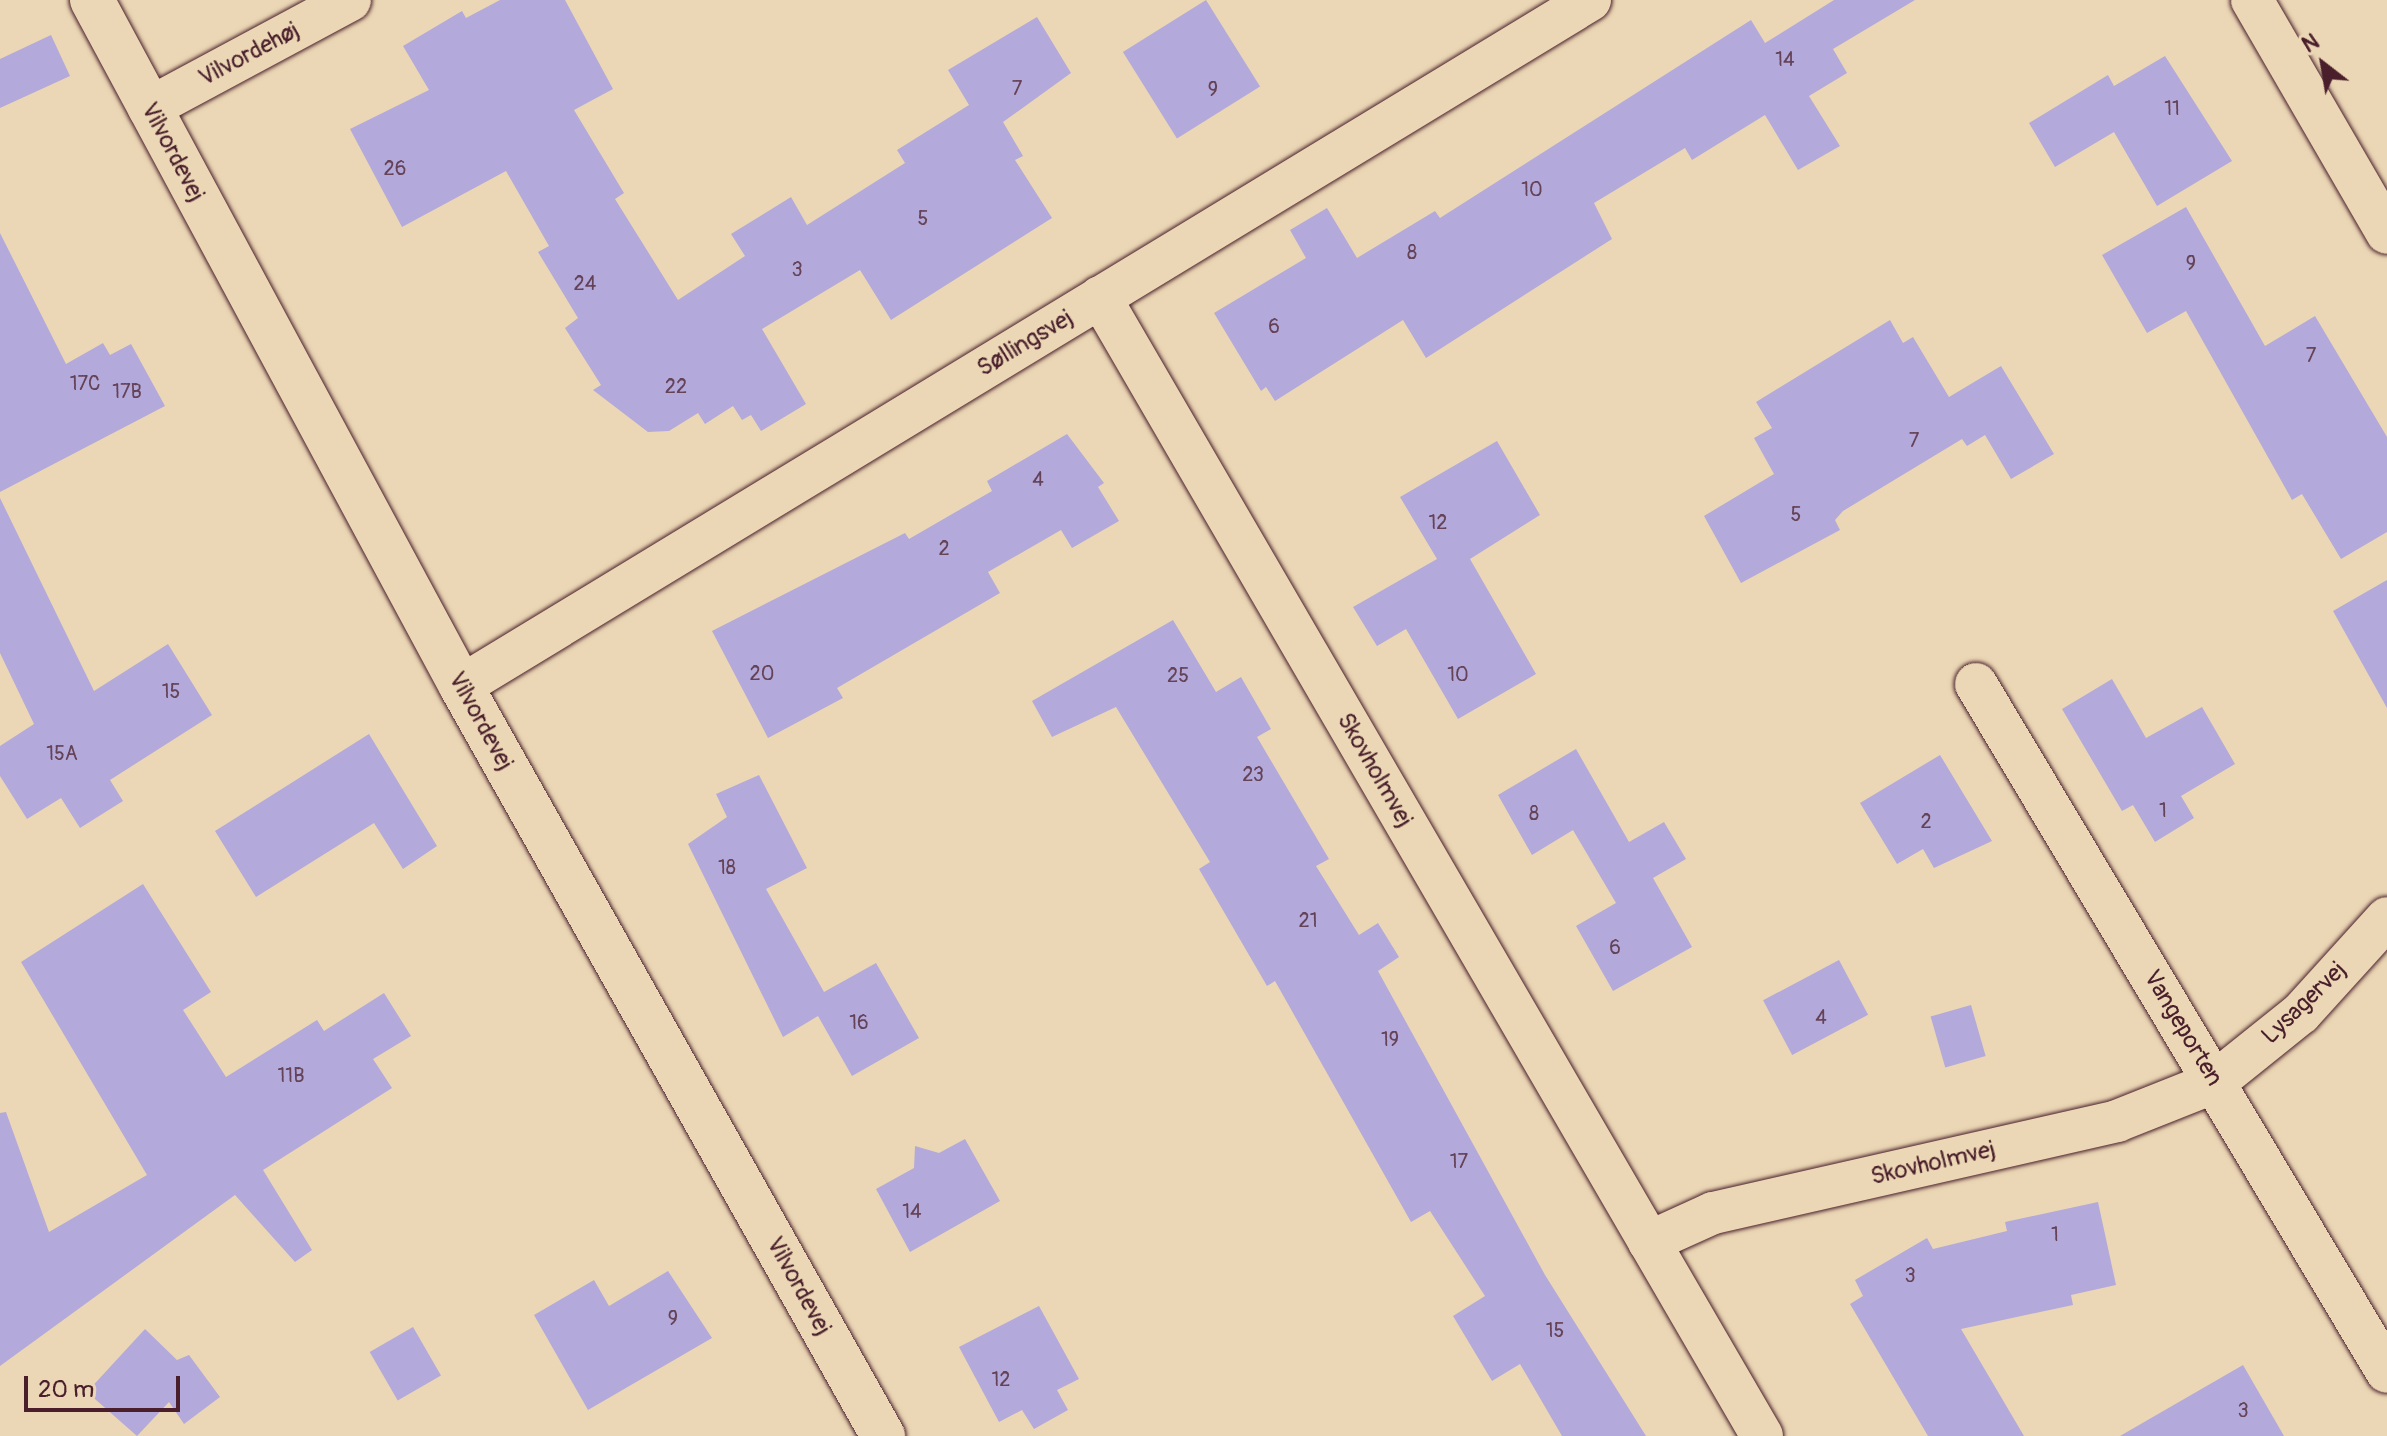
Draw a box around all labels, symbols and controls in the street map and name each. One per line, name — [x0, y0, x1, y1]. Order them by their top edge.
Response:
street label: Vilvordehøj — [194, 16, 304, 92]
north arrow — [2283, 24, 2363, 104]
text: N — [2297, 28, 2324, 59]
house number: 14 — [1775, 47, 1795, 71]
house number: 7 — [1012, 76, 1022, 100]
house number: 9 — [1208, 77, 1218, 101]
house number: 11 — [2164, 96, 2180, 120]
street label: Vilvordevej — [135, 98, 211, 206]
house number: 26 — [384, 156, 406, 180]
house number: 10 — [1521, 177, 1543, 201]
house number: 5 — [918, 206, 928, 230]
house number: 8 — [1407, 240, 1417, 264]
house number: 9 — [2186, 251, 2196, 275]
house number: 3 — [791, 257, 803, 281]
house number: 24 — [574, 271, 596, 295]
street label: Søllingsvej — [972, 303, 1078, 383]
house number: 6 — [1268, 314, 1280, 338]
house number: 7 — [2306, 343, 2316, 367]
house number: 17C — [70, 371, 100, 395]
house number: 22 — [665, 374, 687, 398]
house number: 17B — [112, 379, 142, 403]
house number: 7 — [1909, 428, 1919, 452]
house number: 4 — [1032, 467, 1044, 491]
house number: 5 — [1791, 502, 1801, 526]
house number: 12 — [1429, 510, 1447, 534]
house number: 2 — [938, 536, 950, 560]
house number: 20 — [750, 661, 774, 685]
house number: 10 — [1447, 662, 1469, 686]
house number: 25 — [1167, 663, 1189, 687]
street label: Vilvordevej — [442, 667, 520, 775]
house number: 15 — [162, 679, 180, 703]
street label: Skovholmvej — [1331, 708, 1419, 832]
house number: 15A — [46, 741, 78, 765]
house number: 23 — [1242, 762, 1264, 786]
house number: 1 — [2159, 798, 2167, 822]
house number: 8 — [1529, 801, 1539, 825]
house number: 2 — [1920, 809, 1932, 833]
house number: 18 — [718, 855, 736, 879]
house number: 21 — [1299, 908, 1317, 932]
house number: 6 — [1609, 935, 1621, 959]
street label: Lysagervej — [2256, 956, 2352, 1050]
street label: Vangeporten — [2137, 965, 2229, 1091]
house number: 4 — [1815, 1005, 1827, 1029]
house number: 16 — [849, 1010, 869, 1034]
house number: 19 — [1381, 1027, 1399, 1051]
house number: 11B — [278, 1063, 304, 1087]
street label: Skovholmvej — [1868, 1135, 1998, 1191]
house number: 17 — [1450, 1149, 1468, 1173]
house number: 14 — [902, 1199, 922, 1223]
house number: 1 — [2051, 1222, 2059, 1246]
street label: Vilvordevej — [760, 1232, 838, 1340]
house number: 3 — [1904, 1263, 1916, 1287]
house number: 9 — [668, 1306, 678, 1330]
house number: 15 — [1546, 1318, 1564, 1342]
scale bar — [28, 1360, 184, 1410]
house number: 12 — [992, 1367, 1010, 1391]
text: 20 m — [38, 1375, 94, 1404]
house number: 3 — [2237, 1398, 2249, 1422]

